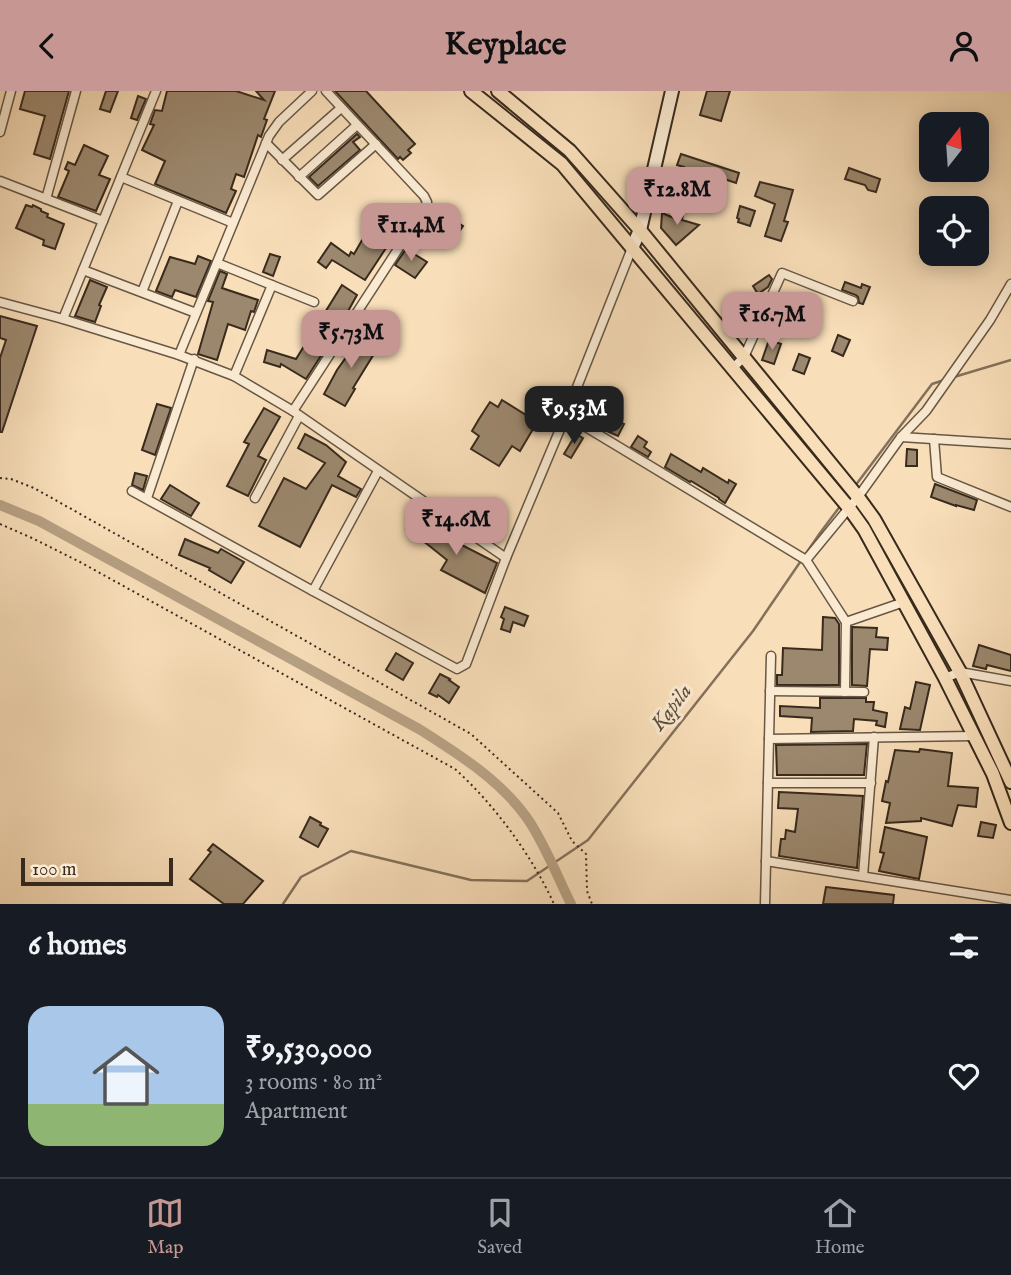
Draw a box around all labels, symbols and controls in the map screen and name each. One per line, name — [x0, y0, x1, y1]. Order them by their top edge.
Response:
text: Keyplace — [445, 25, 566, 66]
icon: back — [28, 27, 66, 65]
icon: person — [945, 27, 983, 65]
north arrow — [919, 112, 989, 182]
map controls — [919, 112, 989, 266]
pin: ₹12.8M — [620, 167, 734, 227]
text: ₹12.8M — [643, 175, 711, 204]
button: locate — [919, 196, 989, 266]
pin: ₹11.4M — [354, 204, 468, 263]
text: ₹11.4M — [377, 211, 445, 240]
pin: ₹16.7M — [715, 293, 829, 352]
text: ₹16.7M — [738, 300, 806, 329]
pin: ₹5.73M — [294, 310, 408, 370]
text: ₹5.73M — [318, 318, 384, 347]
pin: ₹9.53M — [517, 387, 631, 446]
text: ₹9.53M — [541, 394, 607, 423]
pin: ₹14.6M — [399, 497, 513, 557]
text: ₹14.6M — [421, 505, 491, 534]
water label: Kapila — [645, 679, 699, 738]
scale bar — [21, 855, 173, 887]
text: 100 m — [32, 858, 76, 882]
text: 6 homes — [28, 927, 127, 965]
icon: filters — [945, 927, 983, 965]
text: ₹9,530,000 — [245, 1030, 372, 1068]
icon: home — [84, 1034, 168, 1118]
icon: heart — [945, 1057, 983, 1095]
text: 3 rooms · 80 m² — [245, 1068, 382, 1097]
text: Apartment — [245, 1097, 348, 1126]
tab: Map — [146, 1194, 184, 1260]
tab: Saved — [477, 1194, 522, 1260]
tab: Home — [815, 1194, 865, 1260]

